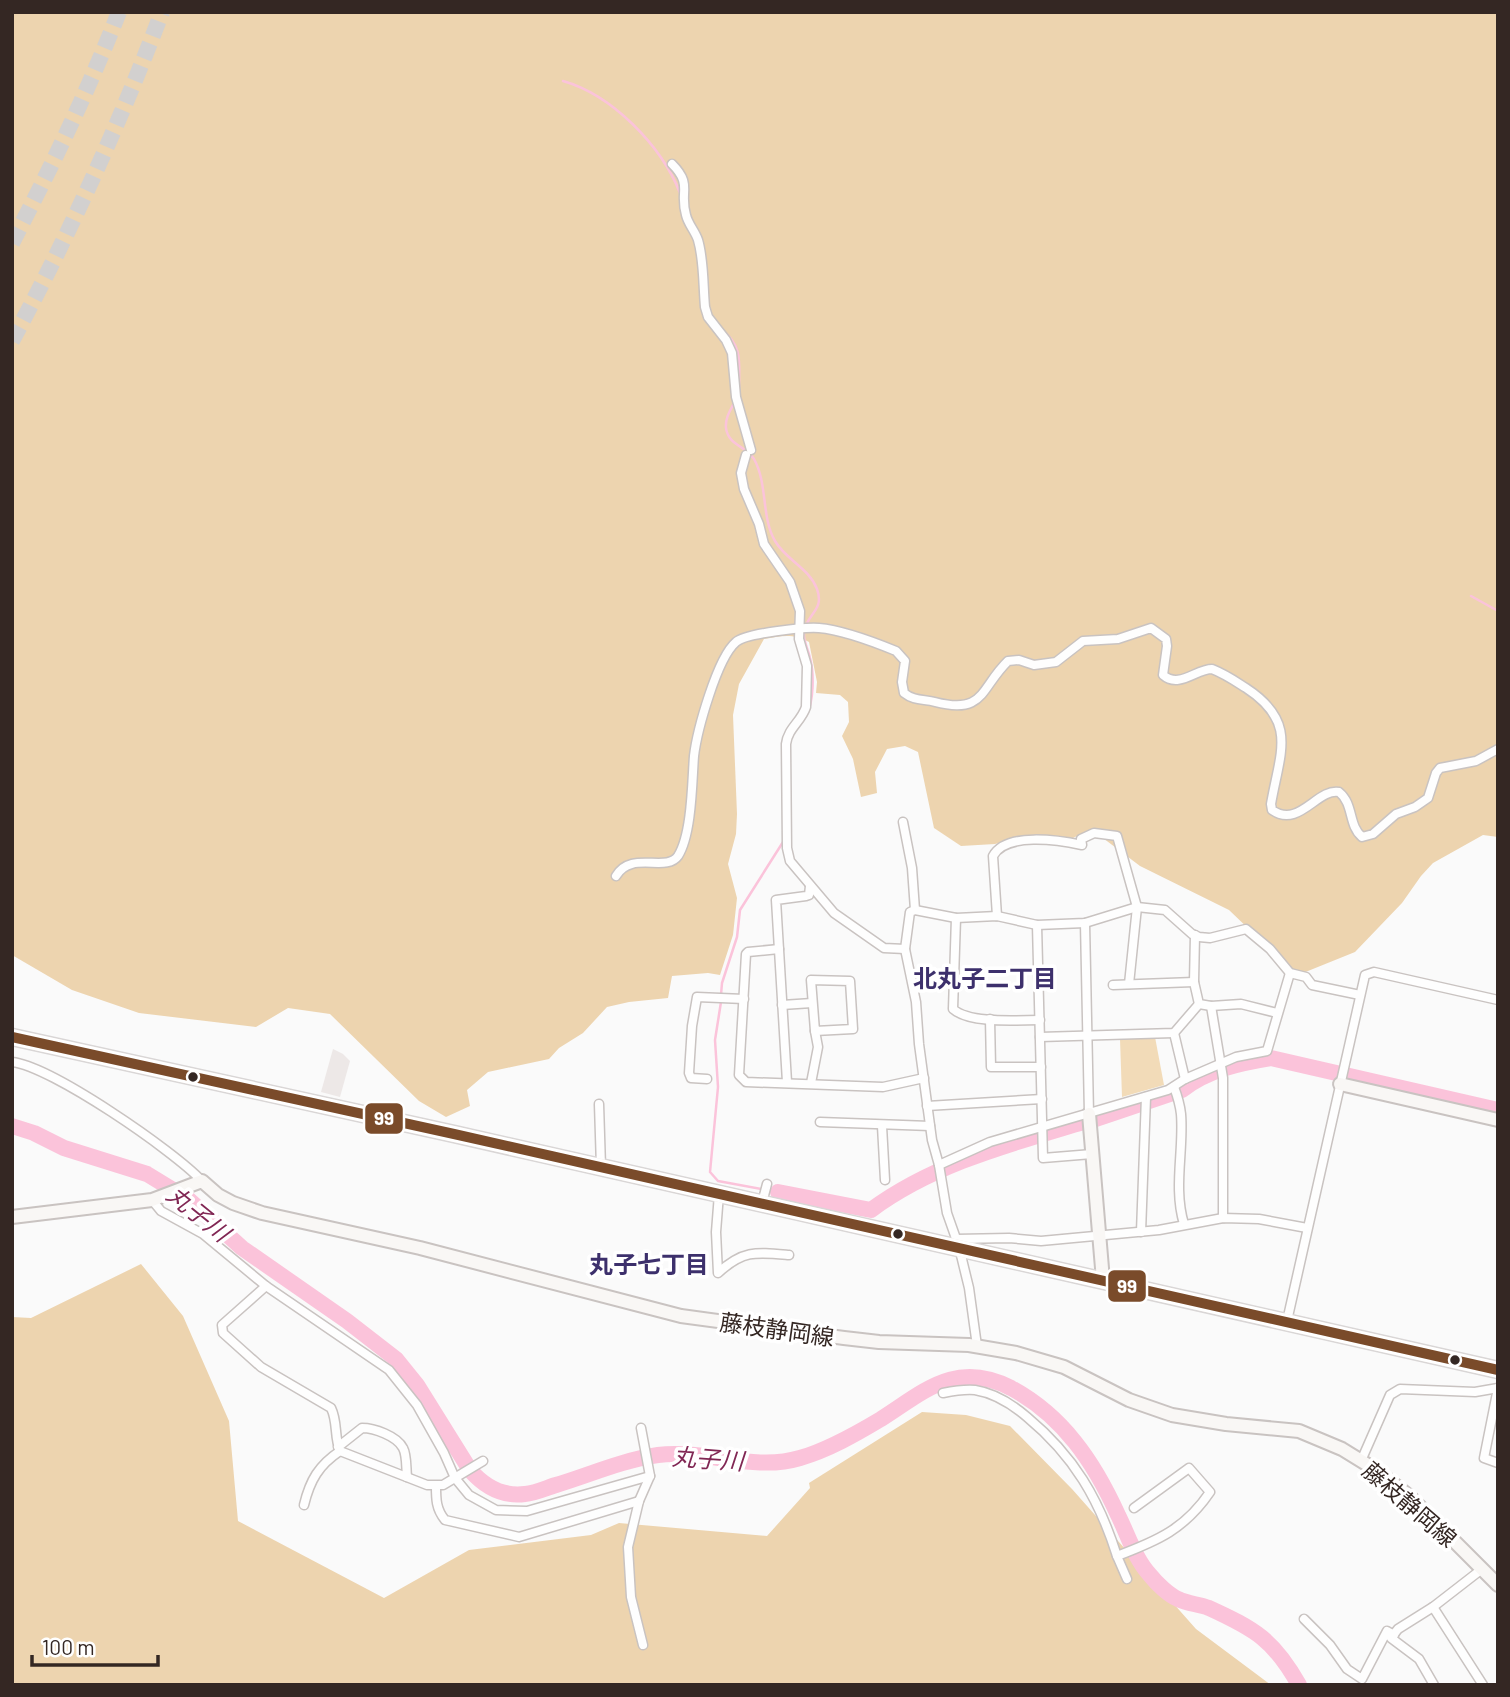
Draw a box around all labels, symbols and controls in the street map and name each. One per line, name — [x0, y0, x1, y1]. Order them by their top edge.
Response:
district label: 北丸子二丁目 — [913, 963, 1057, 992]
unlabelled marker — [186, 1070, 200, 1084]
line badge: 99 — [364, 1102, 404, 1135]
text: 99 — [374, 1106, 394, 1129]
water label: 丸子川 — [162, 1179, 238, 1249]
unlabelled marker — [891, 1227, 905, 1241]
district label: 丸子七丁目 — [589, 1249, 709, 1278]
line badge: 99 — [1107, 1269, 1147, 1303]
text: 99 — [1117, 1274, 1137, 1297]
street label: 藤枝静岡線 — [718, 1307, 836, 1351]
unlabelled marker — [1448, 1353, 1462, 1367]
water label: 丸子川 — [671, 1441, 748, 1475]
street label: 藤枝静岡線 — [1357, 1456, 1463, 1552]
scale bar — [32, 1624, 158, 1668]
text: 100 m — [42, 1634, 95, 1659]

